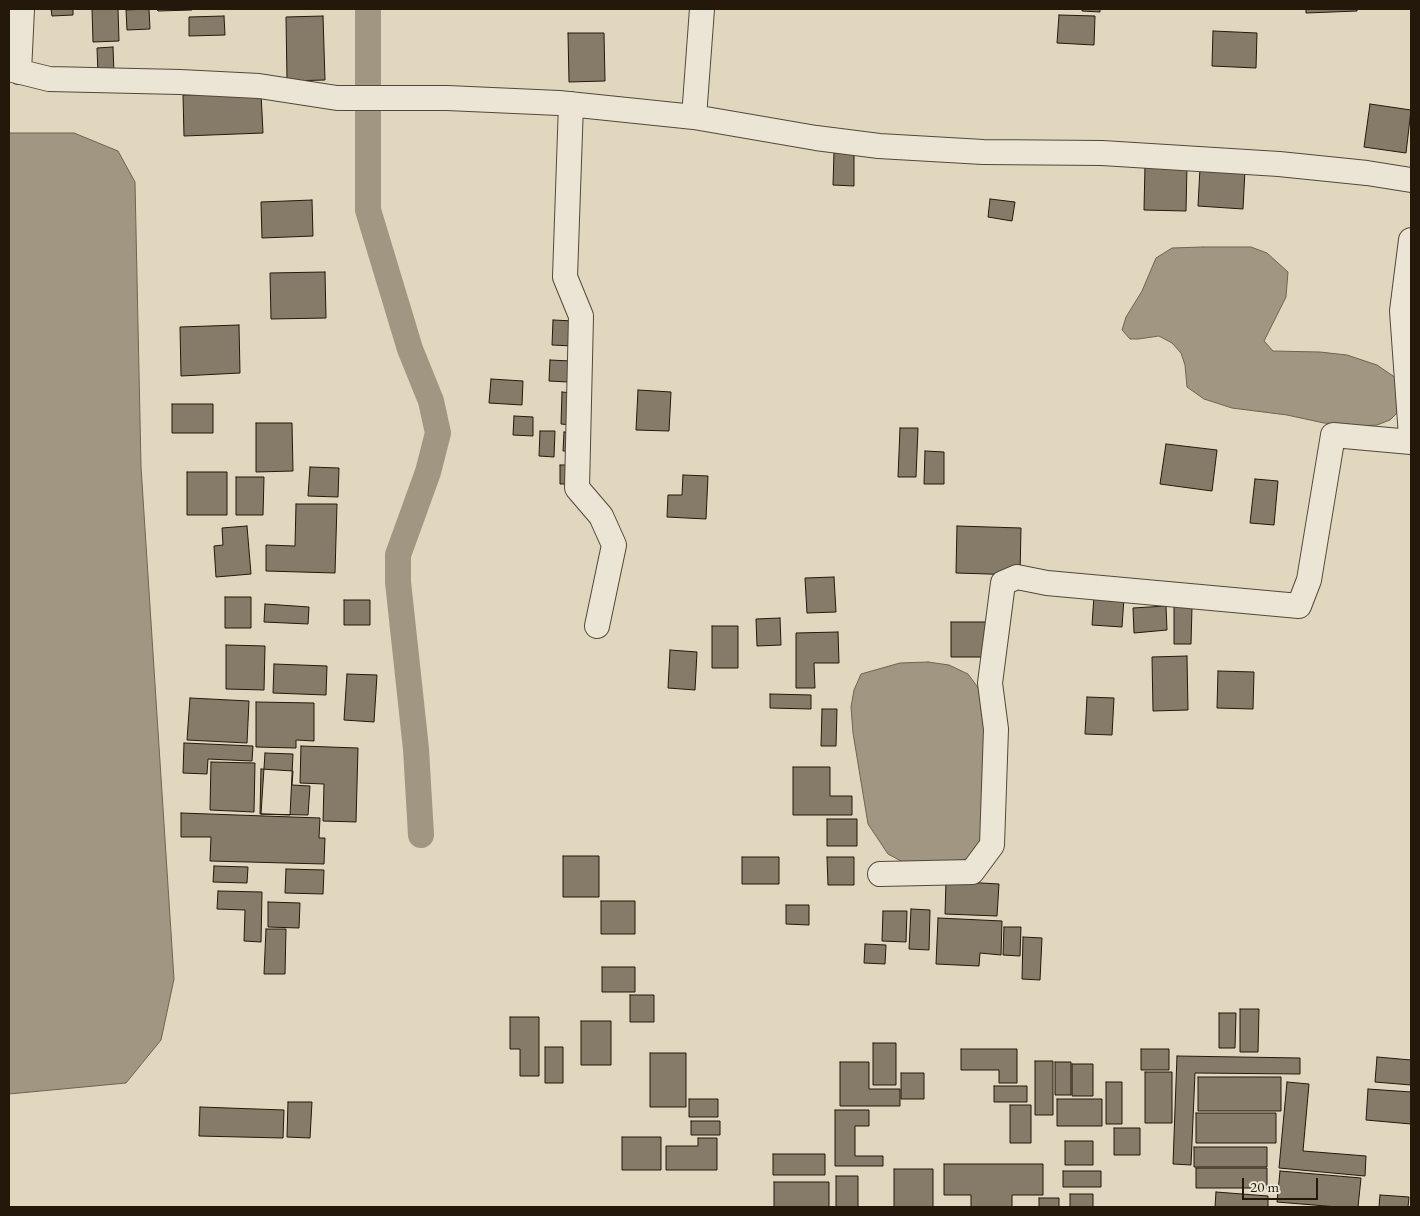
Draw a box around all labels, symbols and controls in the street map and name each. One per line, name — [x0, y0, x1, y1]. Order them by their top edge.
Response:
scale bar — [1245, 1168, 1321, 1200]
text: 20 m — [1250, 1177, 1279, 1196]

